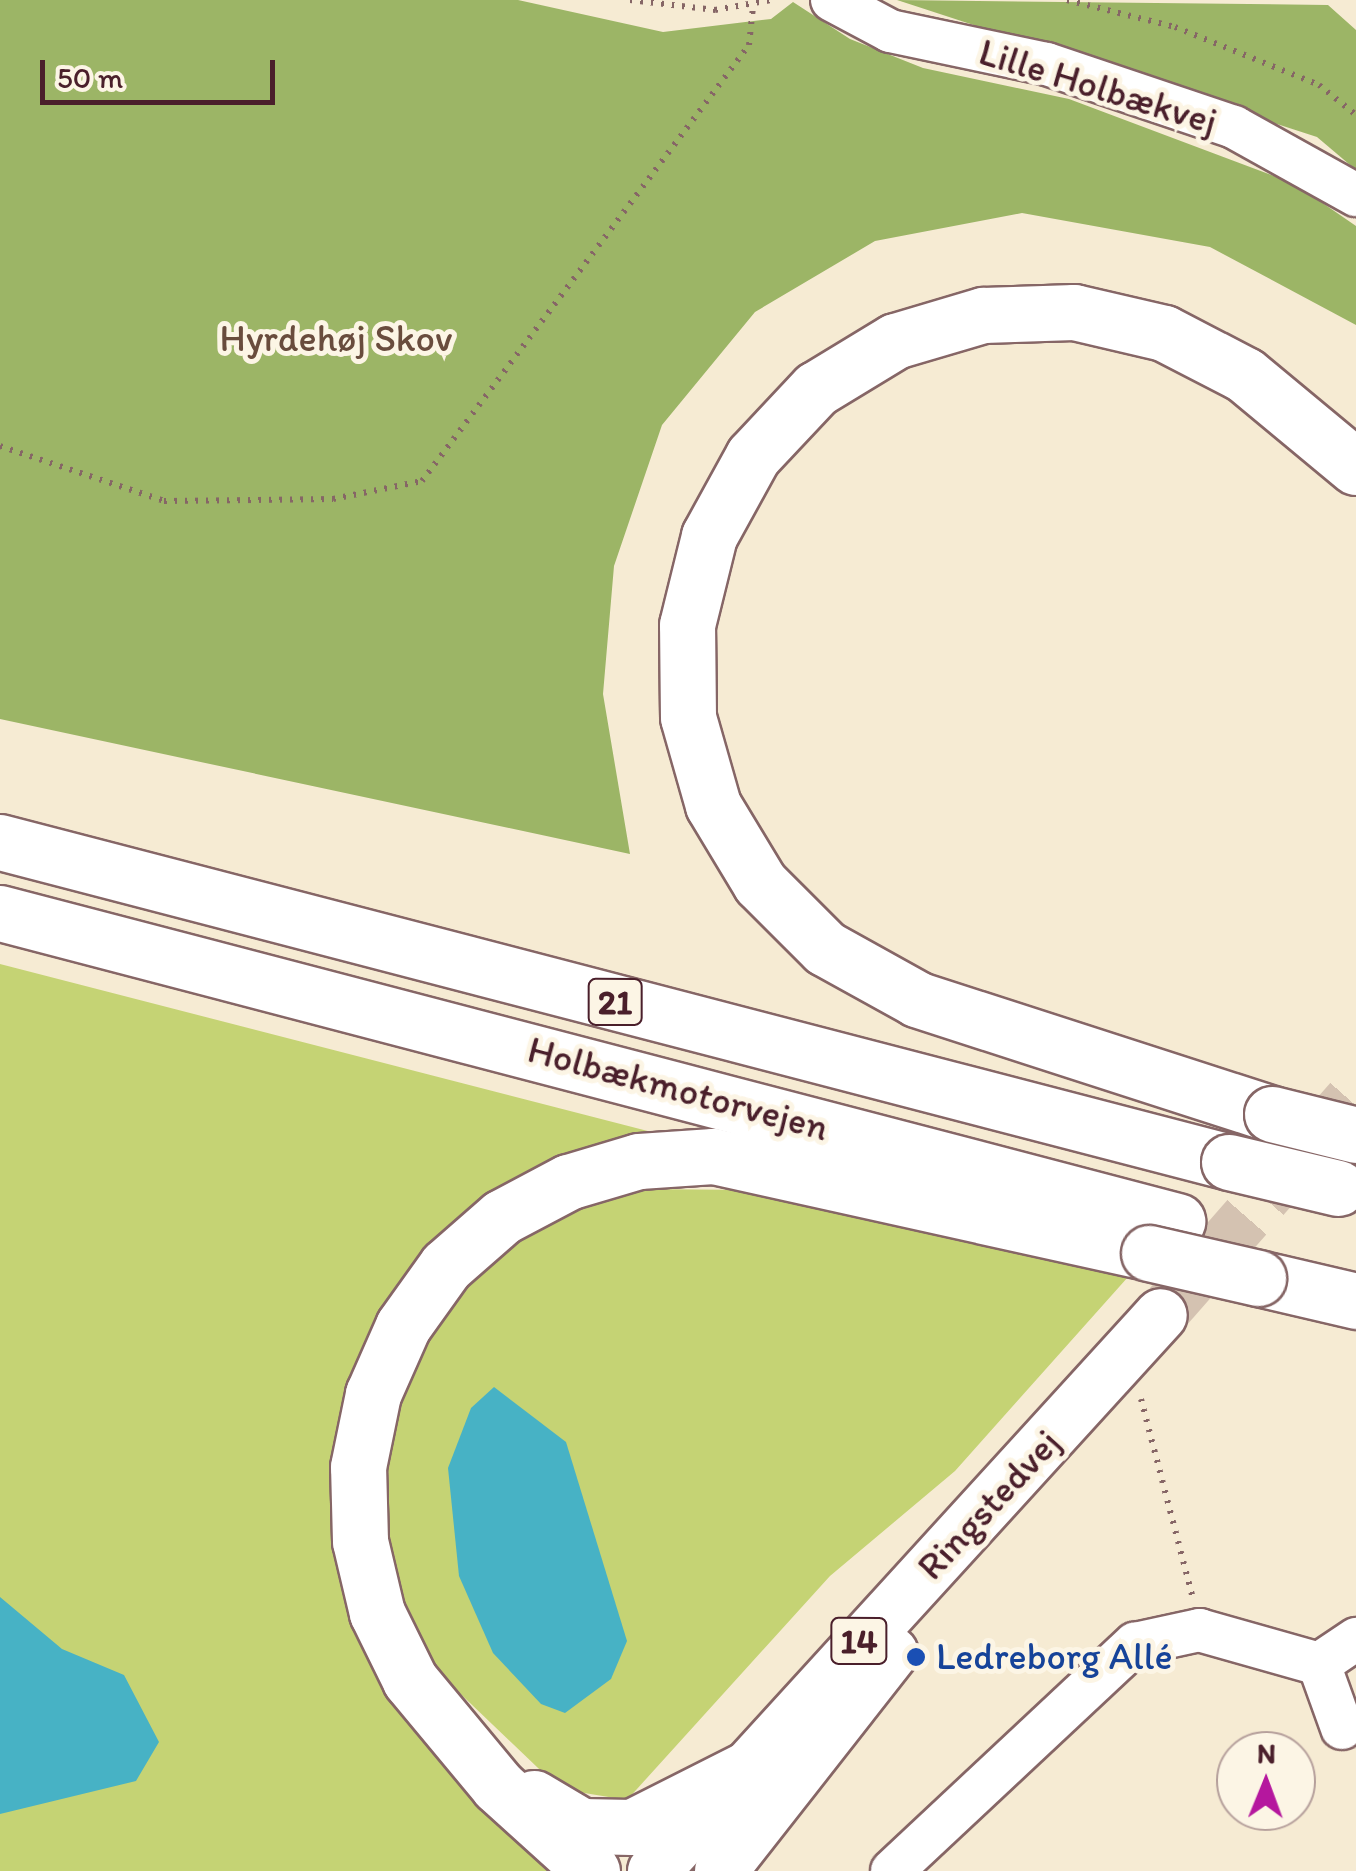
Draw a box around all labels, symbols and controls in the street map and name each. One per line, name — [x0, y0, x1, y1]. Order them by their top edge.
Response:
street label: Lille Holbækvej — [973, 29, 1223, 145]
scale bar — [45, 40, 280, 102]
text: 50 m — [57, 59, 123, 96]
park label: Hyrdehøj Skov — [220, 316, 452, 362]
road number: 21 — [588, 972, 642, 1032]
street label: Holbækmotorvejen — [523, 1027, 833, 1151]
street label: Ringstedvej — [908, 1421, 1070, 1589]
road number: 14 — [829, 1611, 889, 1671]
place label: Ledreborg Allé — [936, 1634, 1173, 1680]
marker: Ledreborg Allé — [905, 1646, 927, 1668]
north arrow — [1216, 1731, 1316, 1831]
text: N — [1257, 1736, 1276, 1770]

